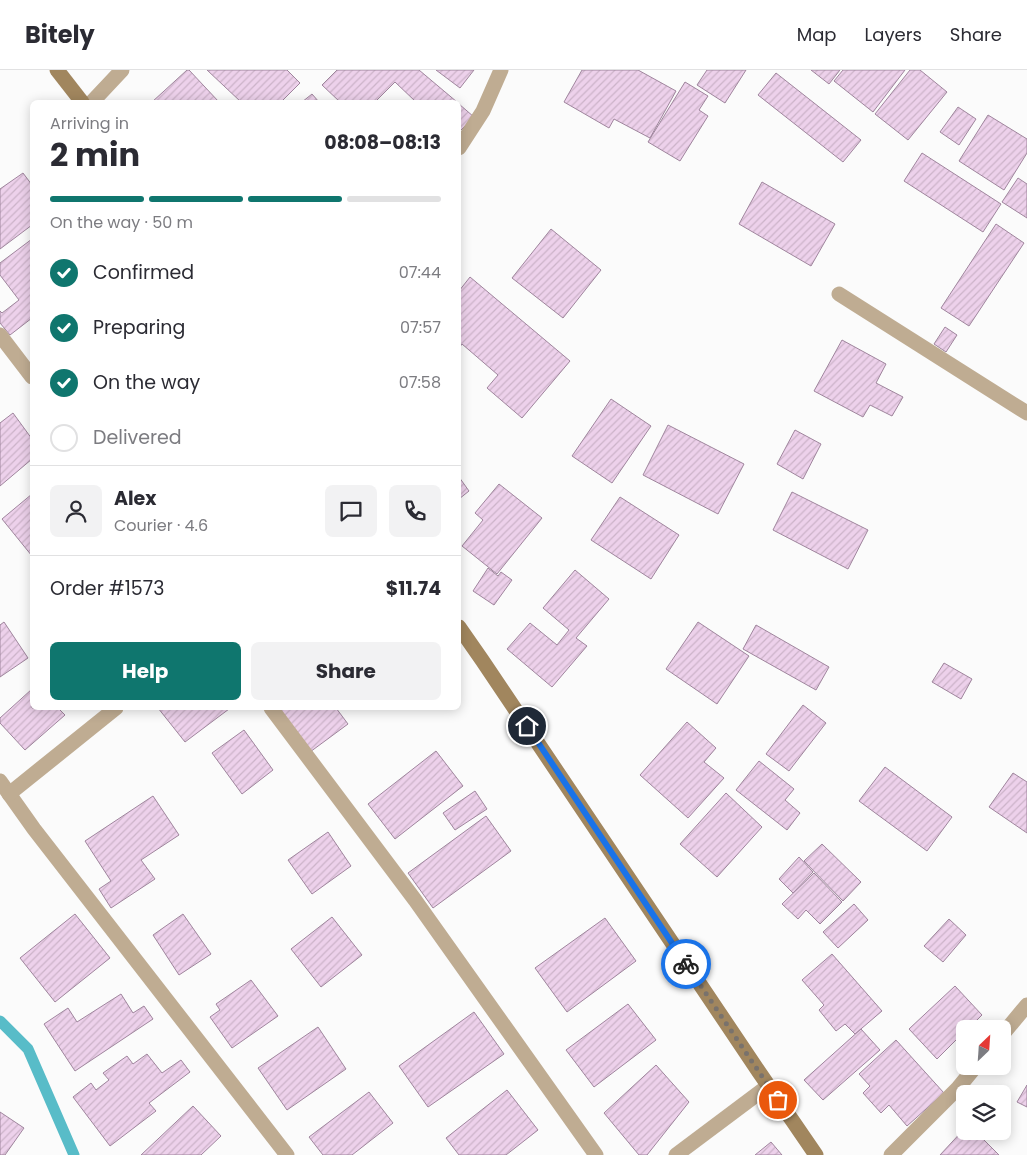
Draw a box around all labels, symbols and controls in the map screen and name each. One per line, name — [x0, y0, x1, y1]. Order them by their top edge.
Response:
text: Bitely — [25, 18, 95, 51]
text: Map — [797, 22, 837, 47]
text: Layers — [865, 22, 922, 47]
text: Share — [950, 22, 1002, 47]
text: Arriving in — [50, 112, 129, 135]
text: 08:08–08:13 — [324, 129, 441, 156]
text: 2 min — [50, 132, 140, 177]
text: On the way · 50 m — [50, 211, 193, 234]
icon: check — [50, 259, 78, 287]
text: Confirmed — [93, 259, 194, 286]
text: 07:44 — [399, 261, 441, 284]
icon: check — [50, 314, 78, 342]
text: Preparing — [93, 314, 185, 341]
text: 07:57 — [400, 316, 441, 339]
icon: check — [50, 369, 78, 397]
text: On the way — [93, 369, 200, 396]
text: 07:58 — [399, 371, 441, 394]
text: Delivered — [93, 424, 182, 451]
button: person — [50, 485, 102, 537]
text: Alex — [114, 485, 156, 512]
button: chat — [325, 485, 377, 537]
button: phone — [389, 485, 441, 537]
text: Courier · 4.6 — [114, 514, 208, 537]
text: Order #1573 — [50, 575, 164, 602]
text: $11.74 — [386, 575, 441, 602]
button: Help — [50, 642, 241, 700]
button: Share — [251, 642, 441, 700]
pin — [506, 705, 548, 747]
icon: home — [513, 712, 541, 740]
courier — [661, 939, 711, 989]
icon: bike — [672, 950, 700, 978]
north arrow — [956, 1020, 1011, 1075]
map controls — [956, 1020, 1011, 1140]
pin — [757, 1079, 799, 1121]
button: layers — [956, 1085, 1011, 1140]
icon: bag — [764, 1086, 792, 1114]

